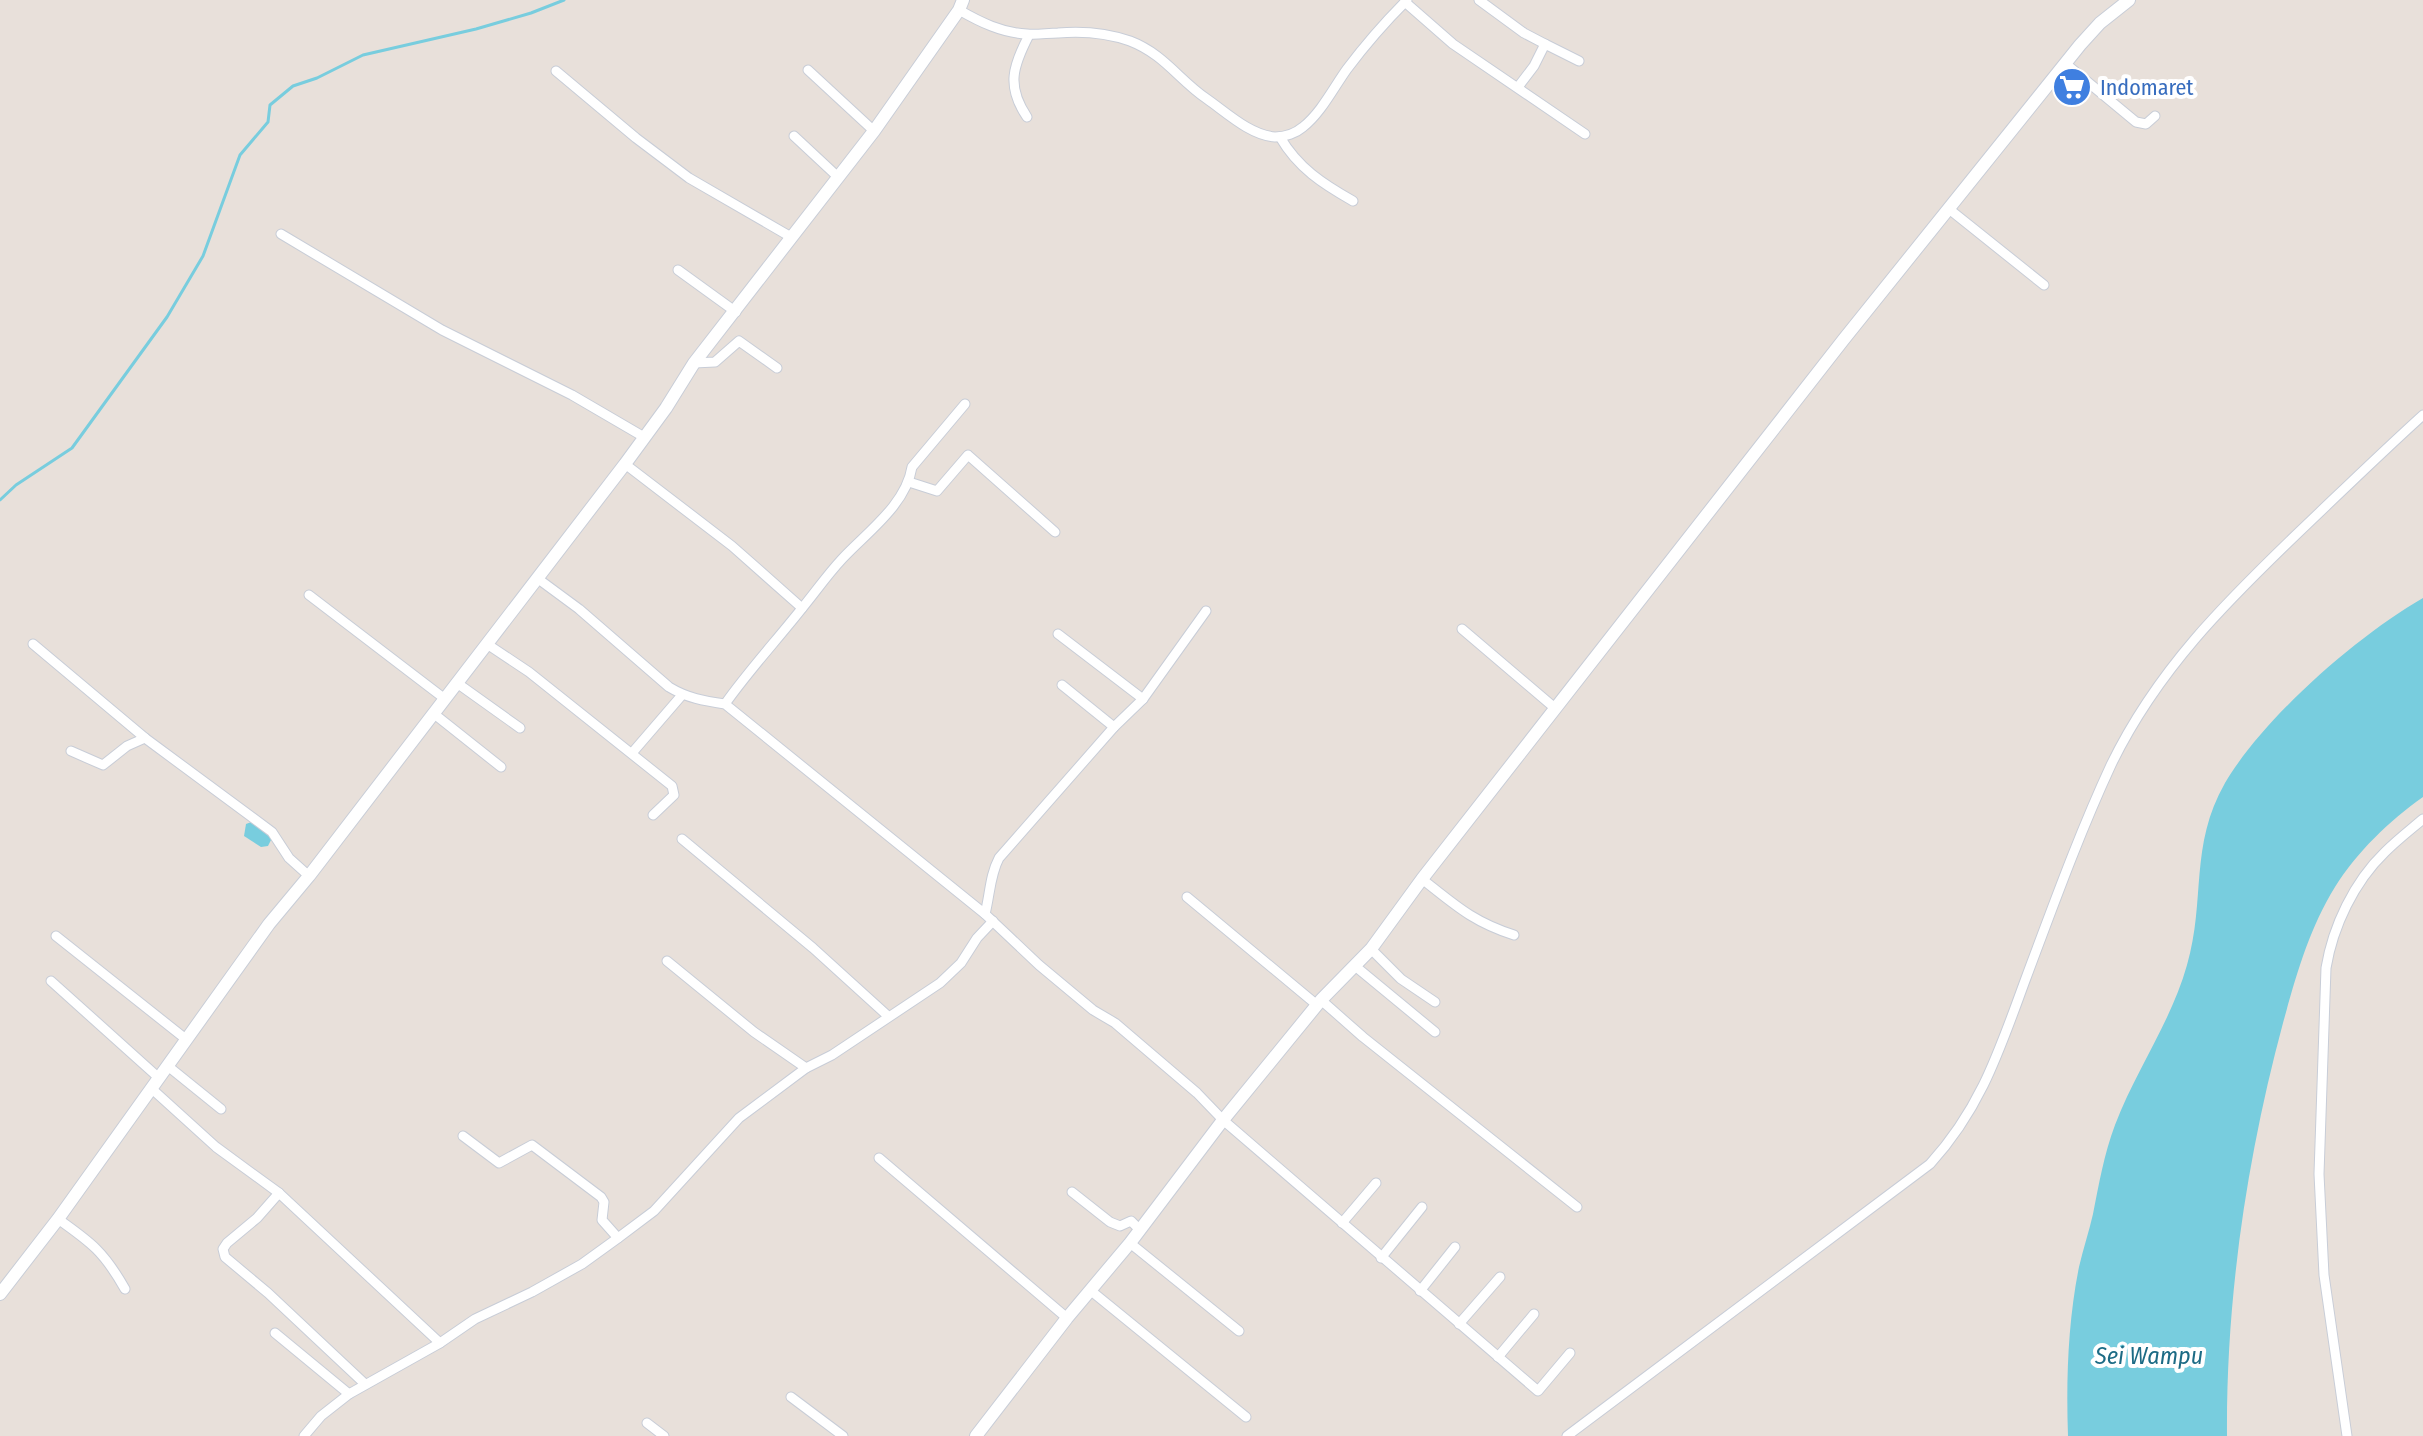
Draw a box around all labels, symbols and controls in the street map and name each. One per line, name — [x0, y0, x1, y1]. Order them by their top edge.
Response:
supermarket icon: Indomaret — [2051, 66, 2093, 108]
place label: Indomaret — [2100, 74, 2194, 101]
water label: Sei Wampu — [2094, 1342, 2203, 1370]

